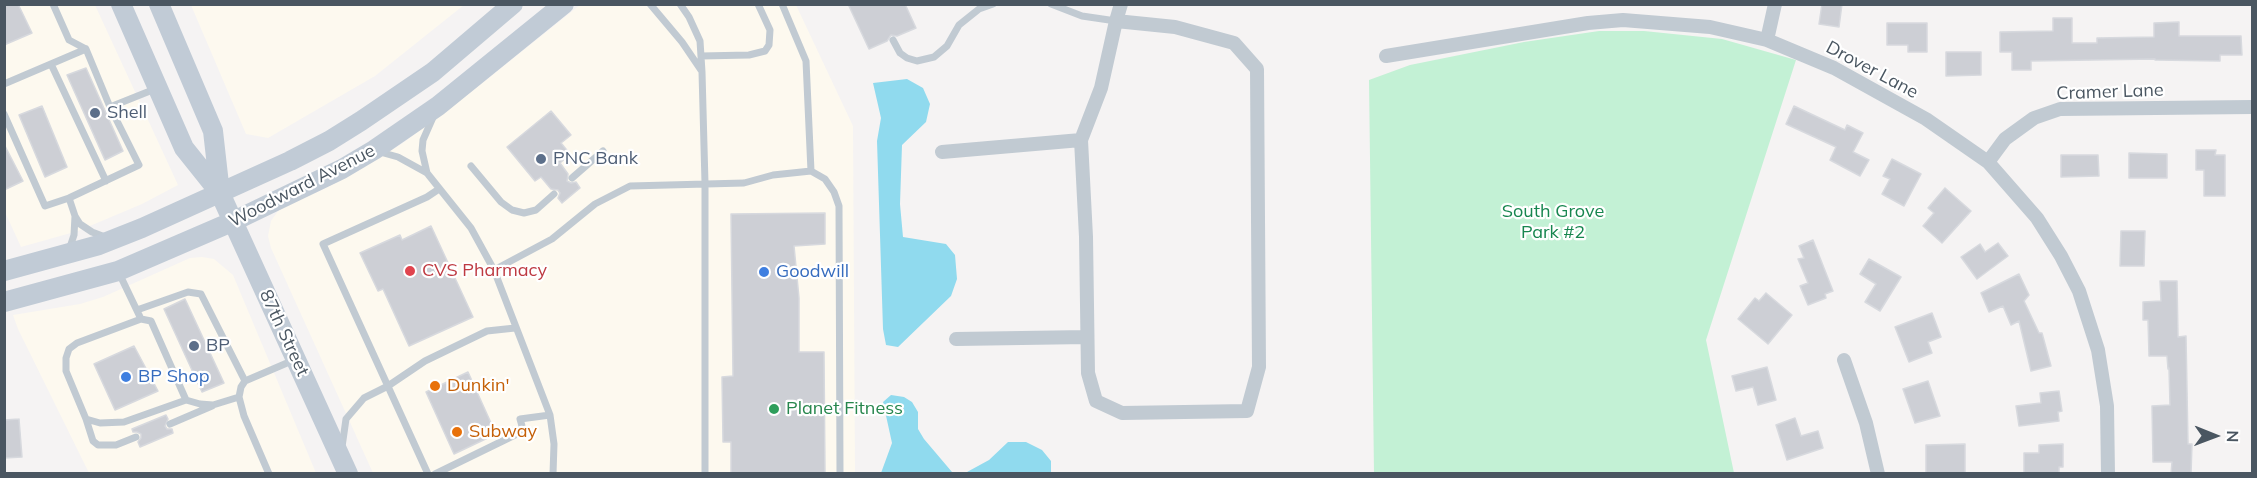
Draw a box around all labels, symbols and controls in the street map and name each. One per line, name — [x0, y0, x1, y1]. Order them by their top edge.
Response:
street label: Drover Lane — [1822, 37, 1922, 103]
street label: Cramer Lane — [2056, 79, 2164, 105]
place label: Shell — [107, 102, 147, 124]
marker: Shell — [88, 106, 102, 120]
street label: Woodward Avenue — [225, 140, 379, 232]
place label: PNC Bank — [553, 148, 638, 170]
marker: PNC Bank — [534, 152, 548, 166]
park label: South Grove Park #2 — [1502, 201, 1604, 244]
place label: CVS Pharmacy — [422, 260, 547, 282]
place label: Goodwill — [776, 261, 849, 283]
marker: CVS Pharmacy — [403, 264, 417, 278]
marker: Goodwill — [757, 265, 771, 279]
street label: 87th Street — [255, 286, 313, 380]
place label: BP — [206, 335, 230, 357]
marker: BP — [187, 339, 201, 353]
place label: BP Shop — [138, 366, 209, 388]
marker: BP Shop — [119, 370, 133, 384]
place label: Dunkin' — [447, 375, 509, 397]
marker: Dunkin' — [428, 379, 442, 393]
place label: Planet Fitness — [786, 398, 903, 420]
marker: Planet Fitness — [767, 402, 781, 416]
north arrow — [2185, 406, 2245, 466]
place label: Subway — [469, 421, 537, 443]
marker: Subway — [450, 425, 464, 439]
text: N — [2223, 430, 2243, 443]

